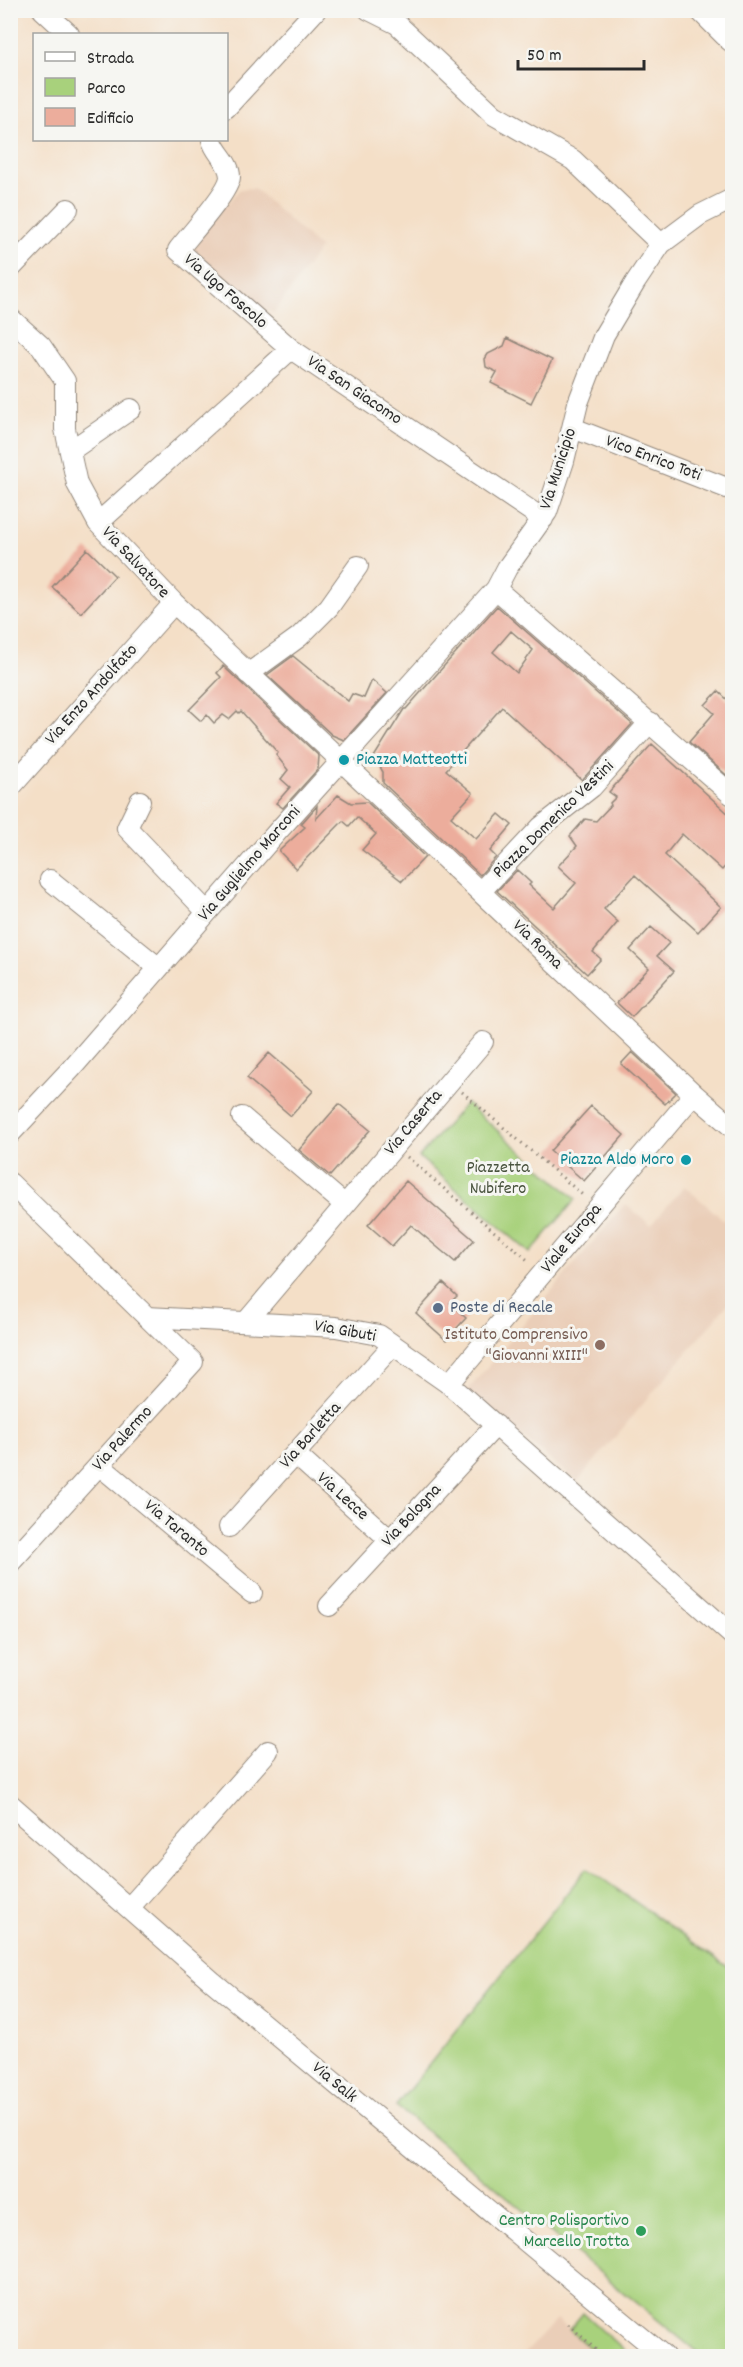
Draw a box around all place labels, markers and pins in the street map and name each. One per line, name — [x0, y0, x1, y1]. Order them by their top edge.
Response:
place label: Piazza Matteotti — [356, 748, 467, 773]
marker: Piazza Matteotti — [337, 753, 351, 767]
place label: Piazza Aldo Moro — [560, 1148, 674, 1173]
marker: Piazza Aldo Moro — [679, 1153, 693, 1167]
place label: Poste di Recale — [450, 1296, 553, 1321]
marker: Poste di Recale — [431, 1301, 445, 1315]
place label: Istituto Comprensivo "Giovanni XXIII" — [445, 1323, 588, 1369]
marker: Istituto Comprensivo "Giovanni XXIII" — [593, 1338, 607, 1352]
place label: Centro Polisportivo Marcello Trotta — [499, 2209, 630, 2255]
marker: Centro Polisportivo Marcello Trotta — [634, 2224, 648, 2238]

